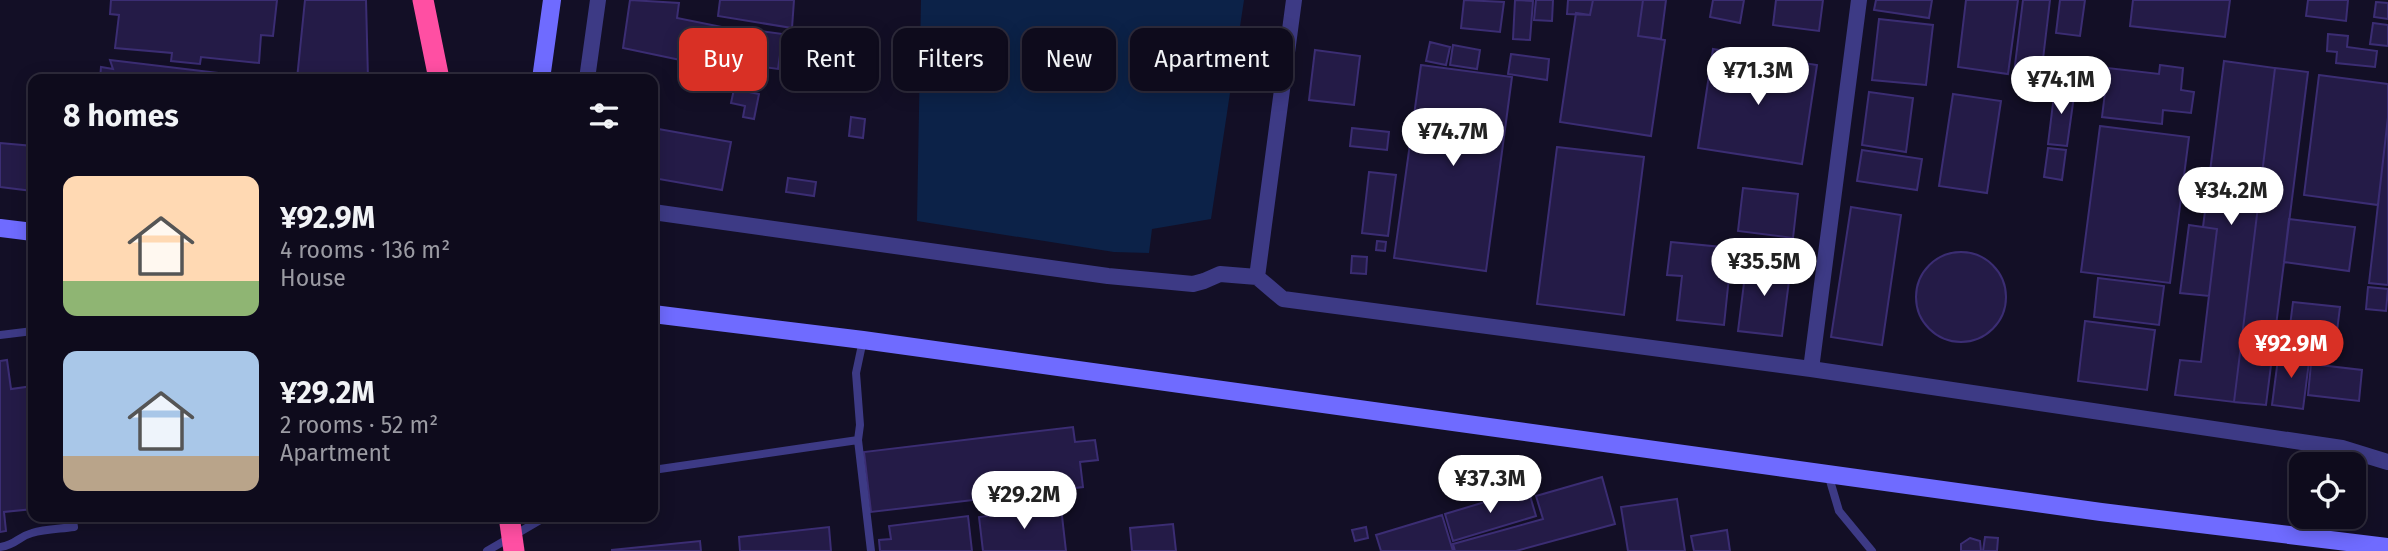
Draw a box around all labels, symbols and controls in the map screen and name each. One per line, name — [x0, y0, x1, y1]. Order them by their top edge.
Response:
chip: Buy — [679, 28, 767, 91]
chip: Rent — [781, 28, 879, 91]
chip: Filters — [893, 28, 1008, 91]
chip: New — [1022, 28, 1116, 91]
chip: Apartment — [1130, 28, 1293, 91]
pin: ¥71.3M — [1701, 48, 1815, 107]
text: ¥71.3M — [1723, 56, 1793, 84]
pin: ¥74.1M — [2004, 57, 2118, 116]
text: ¥74.1M — [2027, 65, 2095, 93]
icon: filters — [585, 97, 623, 135]
text: 8 homes — [63, 98, 179, 134]
pin: ¥74.7M — [1396, 108, 1510, 168]
text: ¥74.7M — [1418, 117, 1488, 145]
pin: ¥34.2M — [2174, 168, 2288, 227]
text: ¥34.2M — [2194, 176, 2268, 204]
text: ¥92.9M — [280, 200, 375, 236]
icon: home — [119, 204, 203, 288]
text: 4 rooms · 136 m² — [280, 236, 450, 264]
pin: ¥35.5M — [1707, 238, 1821, 298]
text: ¥35.5M — [1727, 247, 1801, 275]
text: House — [280, 264, 346, 292]
pin: ¥92.9M — [2234, 320, 2348, 380]
text: ¥92.9M — [2255, 329, 2327, 357]
text: ¥29.2M — [280, 375, 375, 411]
icon: home — [119, 379, 203, 463]
text: 2 rooms · 52 m² — [280, 411, 438, 439]
text: Apartment — [280, 439, 390, 467]
map controls — [2289, 452, 2366, 529]
button: locate — [2289, 452, 2366, 529]
pin: ¥37.3M — [1433, 456, 1547, 515]
text: ¥37.3M — [1454, 464, 1526, 492]
pin: ¥29.2M — [967, 472, 1081, 531]
text: ¥29.2M — [988, 480, 1060, 508]

